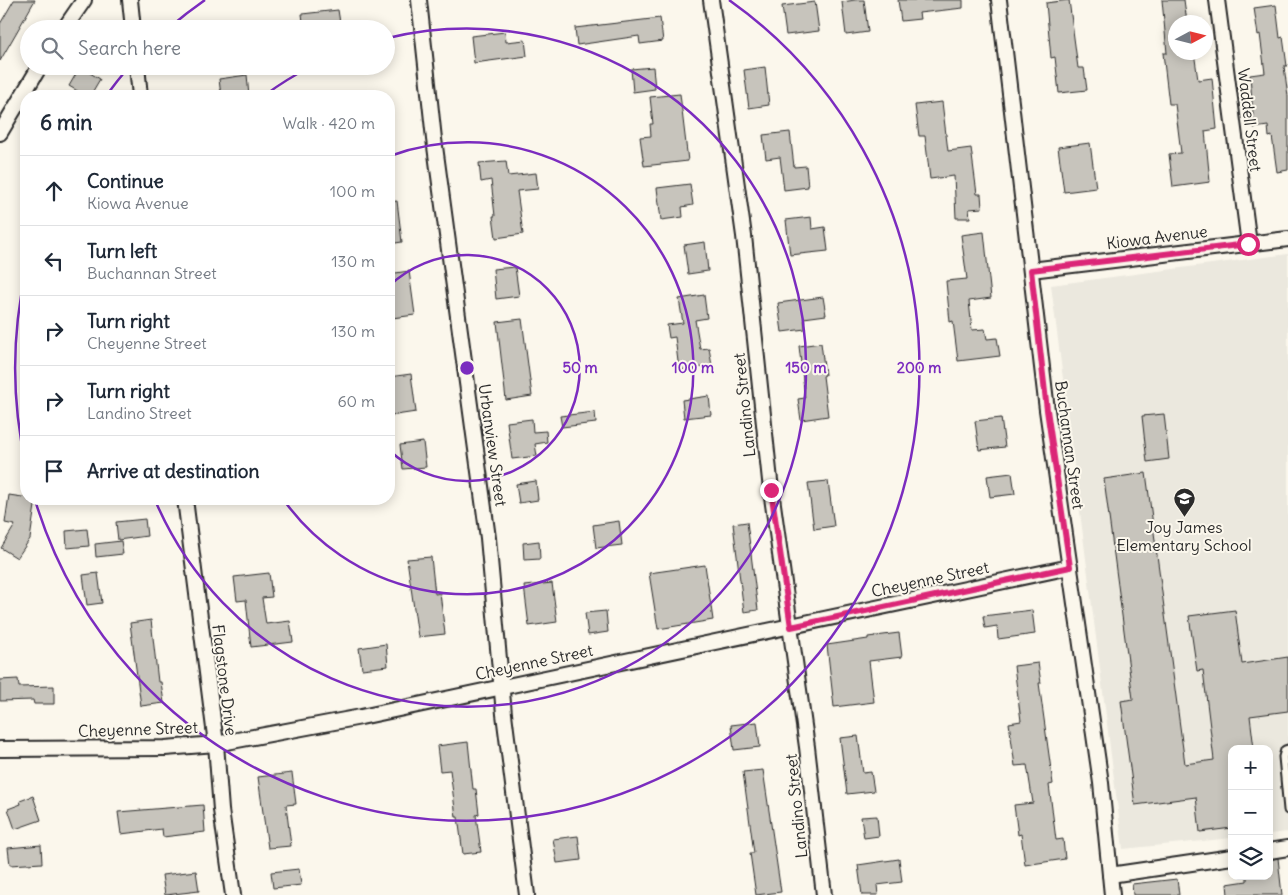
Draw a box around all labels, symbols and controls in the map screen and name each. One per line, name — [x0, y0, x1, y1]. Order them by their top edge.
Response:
north arrow — [1168, 15, 1213, 60]
search box — [20, 20, 395, 75]
icon: search — [38, 34, 66, 62]
text: Search here — [78, 36, 181, 60]
street label: Waddell Street — [1234, 67, 1266, 173]
text: 6 min — [40, 109, 92, 136]
text: Walk · 420 m — [283, 113, 375, 133]
text: Continue — [87, 169, 164, 193]
icon: ahead — [40, 177, 68, 205]
text: 100 m — [330, 181, 375, 201]
text: Kiowa Avenue — [87, 193, 189, 213]
street label: Kiowa Avenue — [1105, 221, 1209, 253]
route start — [1237, 233, 1260, 256]
text: Turn left — [87, 239, 157, 263]
icon: left — [40, 247, 68, 275]
text: 130 m — [331, 251, 375, 271]
text: Buchannan Street — [87, 263, 217, 283]
text: Turn right — [87, 309, 170, 333]
icon: right — [40, 317, 68, 345]
text: 130 m — [331, 321, 375, 341]
text: Cheyenne Street — [87, 333, 207, 353]
street label: Landino Street — [729, 351, 759, 458]
text: 50 m — [562, 358, 598, 377]
text: 100 m — [672, 358, 714, 377]
text: 150 m — [785, 358, 827, 377]
text: 200 m — [897, 358, 941, 377]
centre of rings — [458, 359, 476, 377]
text: Turn right — [87, 379, 170, 403]
street label: Buchannan Street — [1051, 379, 1089, 511]
street label: Urbanview Street — [475, 382, 512, 508]
icon: right — [40, 387, 68, 415]
text: 60 m — [337, 391, 375, 411]
text: Landino Street — [87, 403, 192, 423]
icon: arrive — [40, 457, 68, 485]
text: Arrive at destination — [87, 459, 260, 483]
route end — [760, 479, 783, 502]
school or university icon: Joy James Elementary School — [1172, 486, 1196, 517]
place label: Joy James Elementary School — [1116, 517, 1252, 555]
street label: Cheyenne Street — [869, 557, 991, 601]
street label: Flagstone Drive — [208, 623, 242, 737]
street label: Cheyenne Street — [473, 640, 595, 684]
street label: Cheyenne Street — [78, 717, 199, 741]
map controls — [1228, 745, 1273, 880]
button: + — [1228, 745, 1273, 790]
street label: Landino Street — [781, 752, 811, 859]
button: − — [1228, 790, 1273, 835]
button: layers — [1228, 835, 1273, 880]

